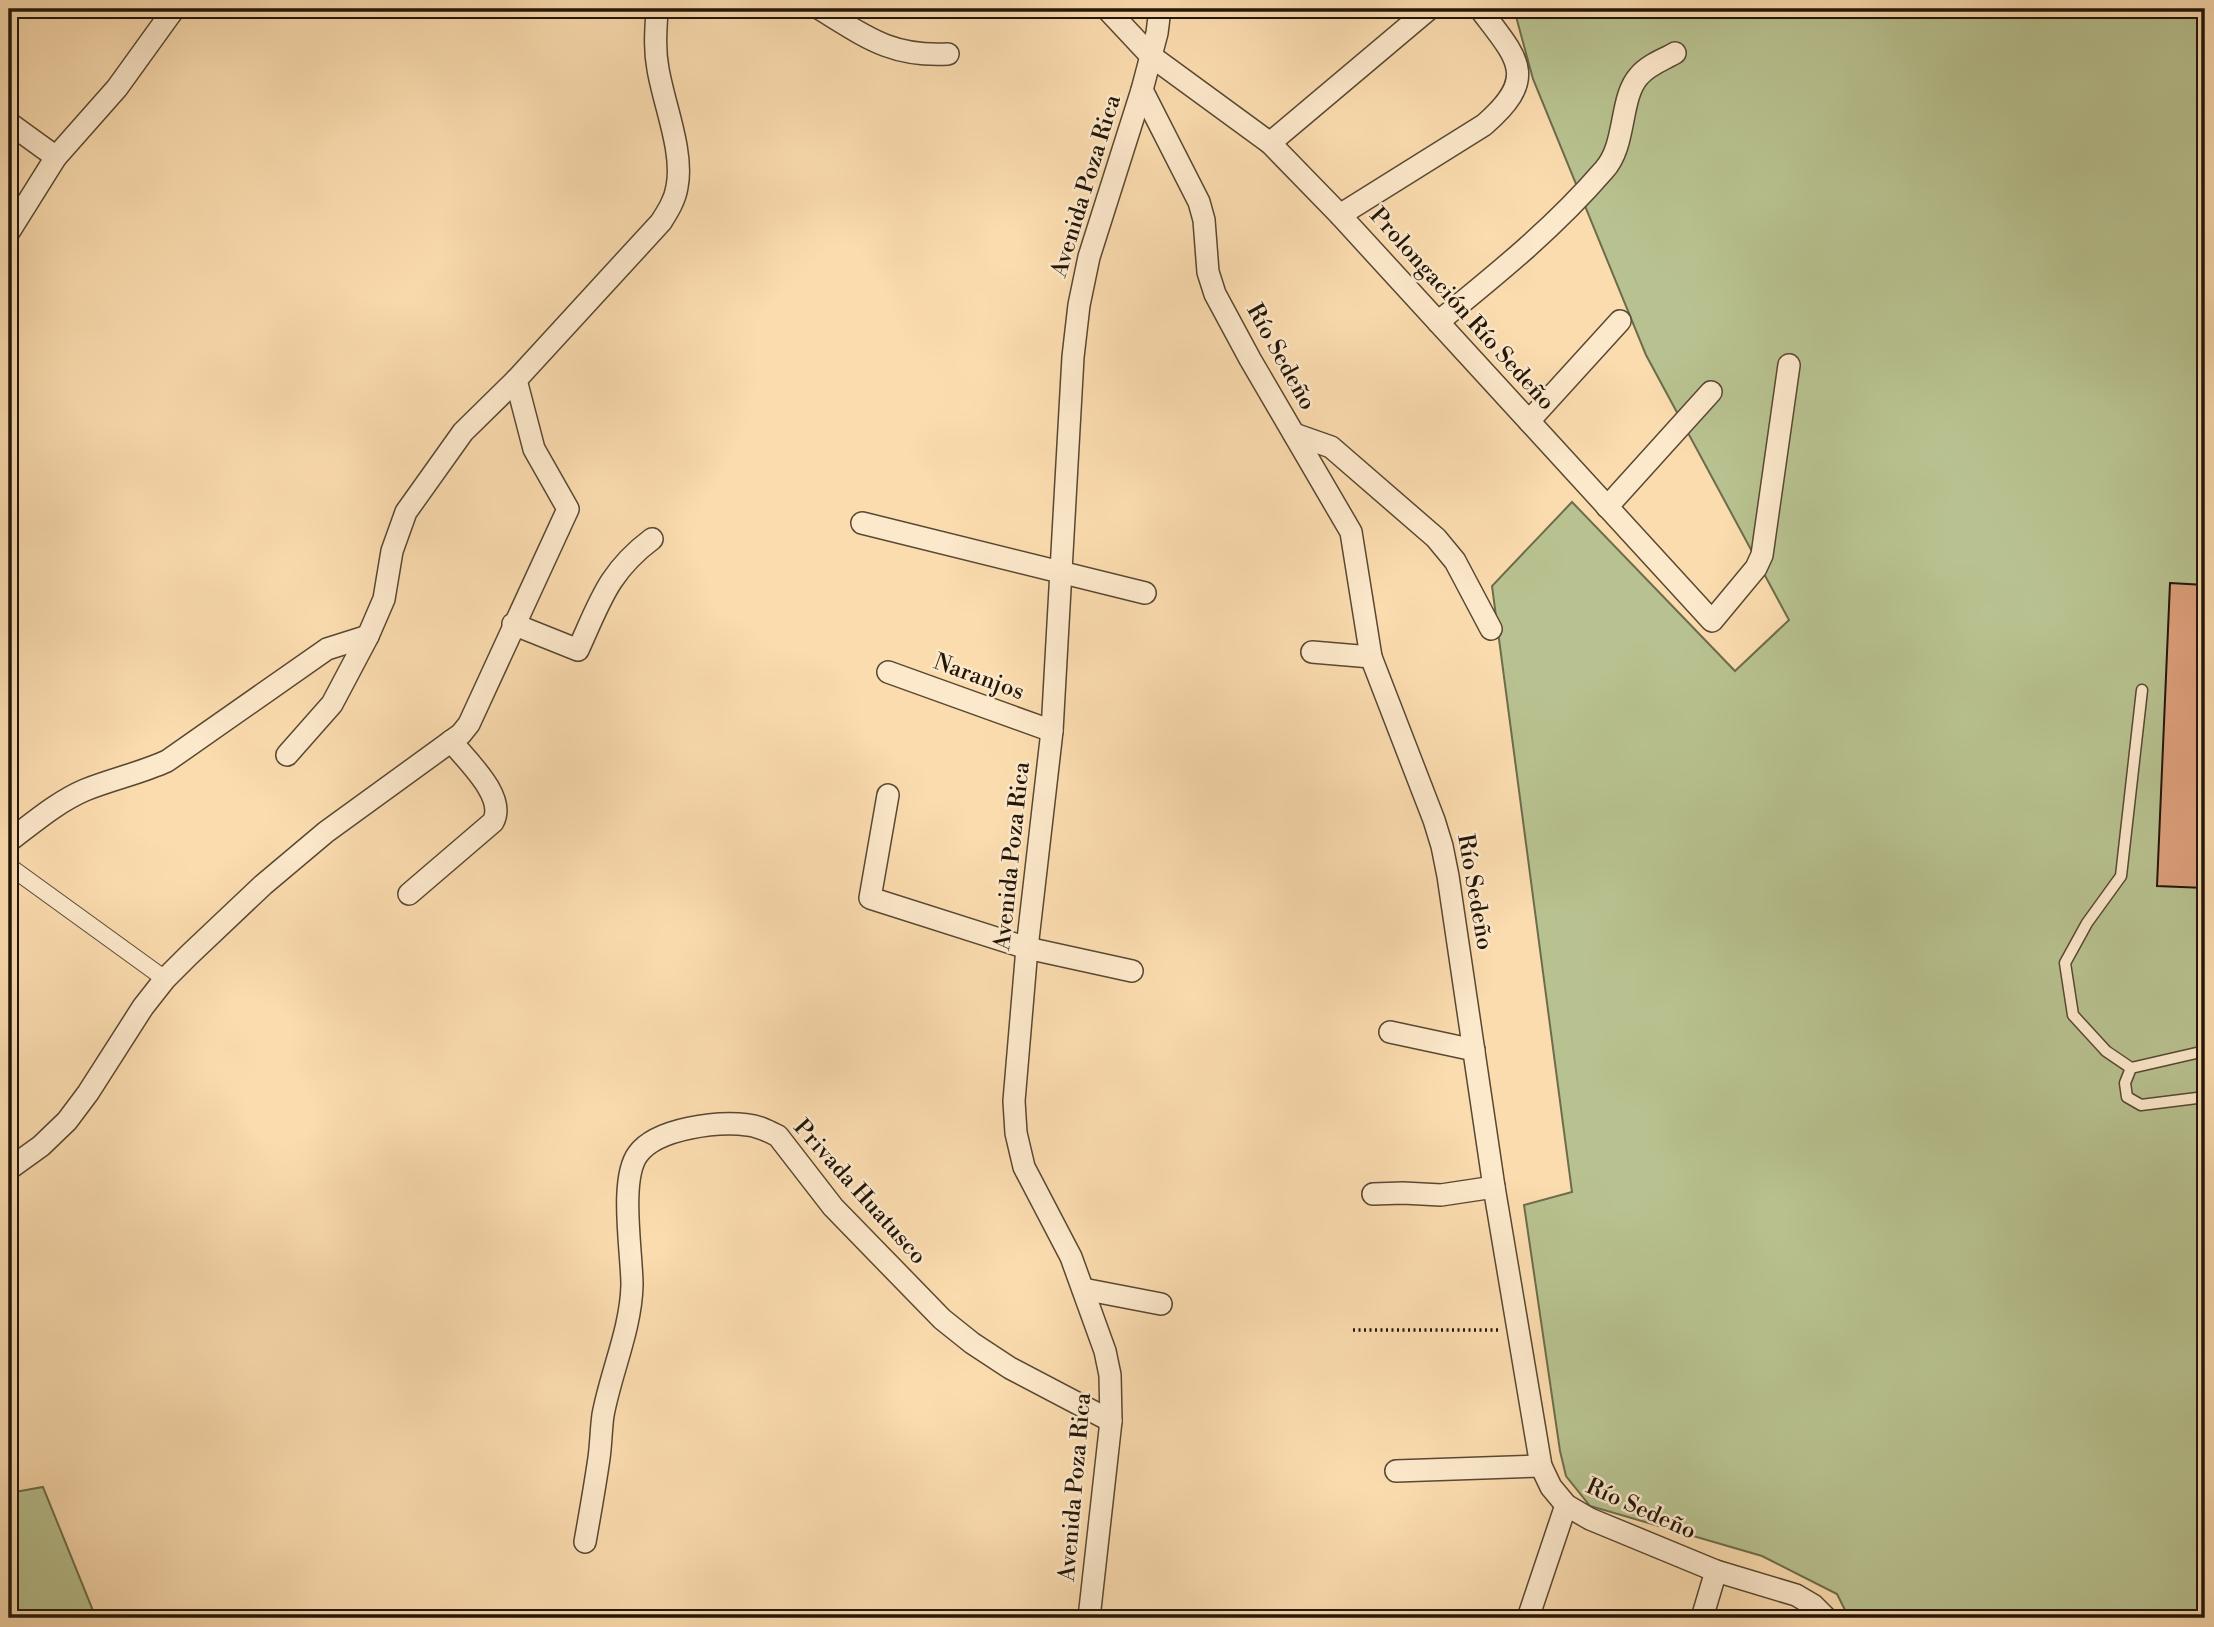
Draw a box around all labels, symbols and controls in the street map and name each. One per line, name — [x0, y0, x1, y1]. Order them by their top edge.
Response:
street label: Avenida Poza Rica — [1045, 91, 1127, 282]
street label: Prolongación Río Sedeño — [1364, 202, 1560, 416]
street label: Río Sedeño — [1240, 299, 1322, 415]
street label: Naranjos — [930, 648, 1028, 706]
street label: Avenida Poza Rica — [988, 760, 1036, 953]
street label: Río Sedeño — [1451, 832, 1499, 952]
street label: Privada Huatusco — [788, 1114, 932, 1270]
street label: Avenida Poza Rica — [1053, 1391, 1097, 1584]
street label: Río Sedeño — [1582, 1472, 1700, 1546]

